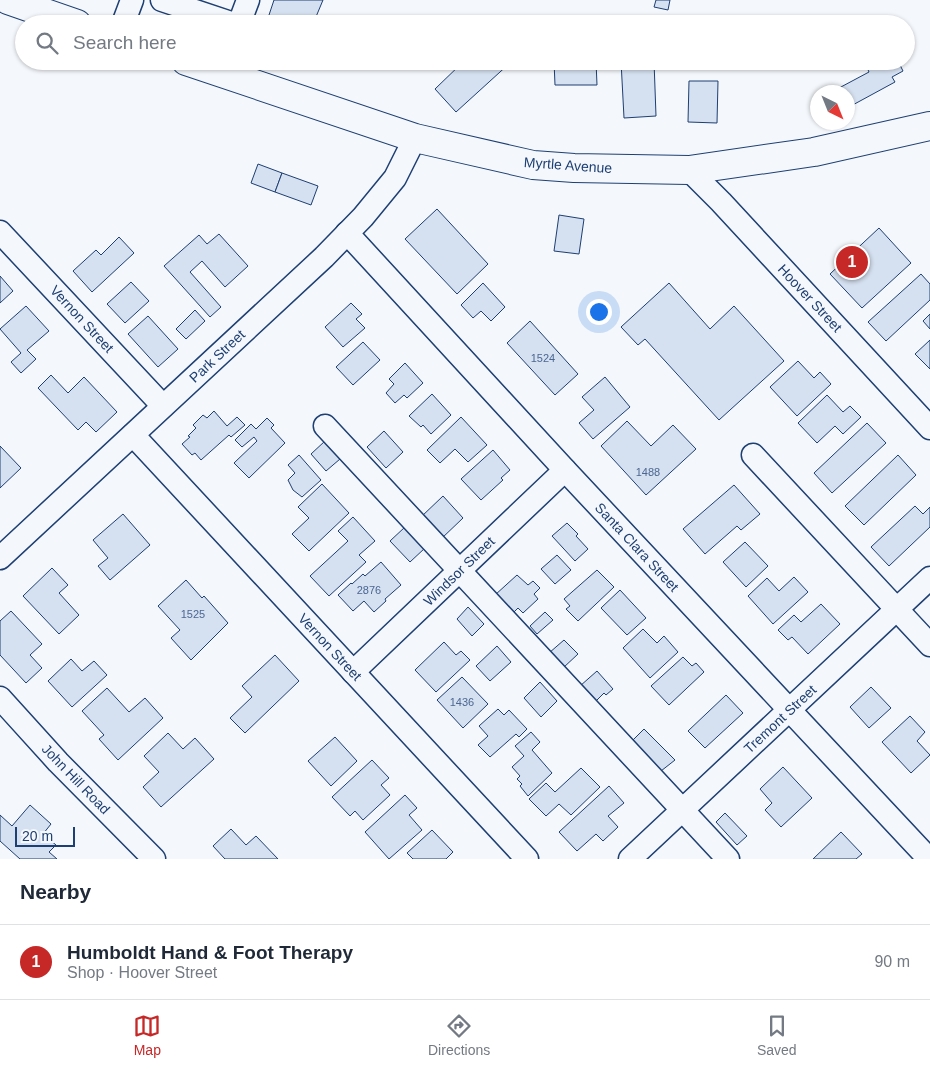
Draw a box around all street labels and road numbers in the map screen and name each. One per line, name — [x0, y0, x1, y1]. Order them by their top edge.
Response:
street label: Myrtle Avenue — [523, 154, 613, 176]
street label: Hoover Street — [775, 261, 845, 335]
street label: Vernon Street — [47, 282, 117, 356]
street label: Park Street — [186, 326, 248, 386]
street label: Santa Clara Street — [592, 499, 682, 595]
street label: Windsor Street — [420, 533, 498, 609]
street label: Vernon Street — [295, 610, 365, 684]
street label: Tremont Street — [741, 681, 819, 757]
street label: John Hill Road — [39, 741, 113, 817]

